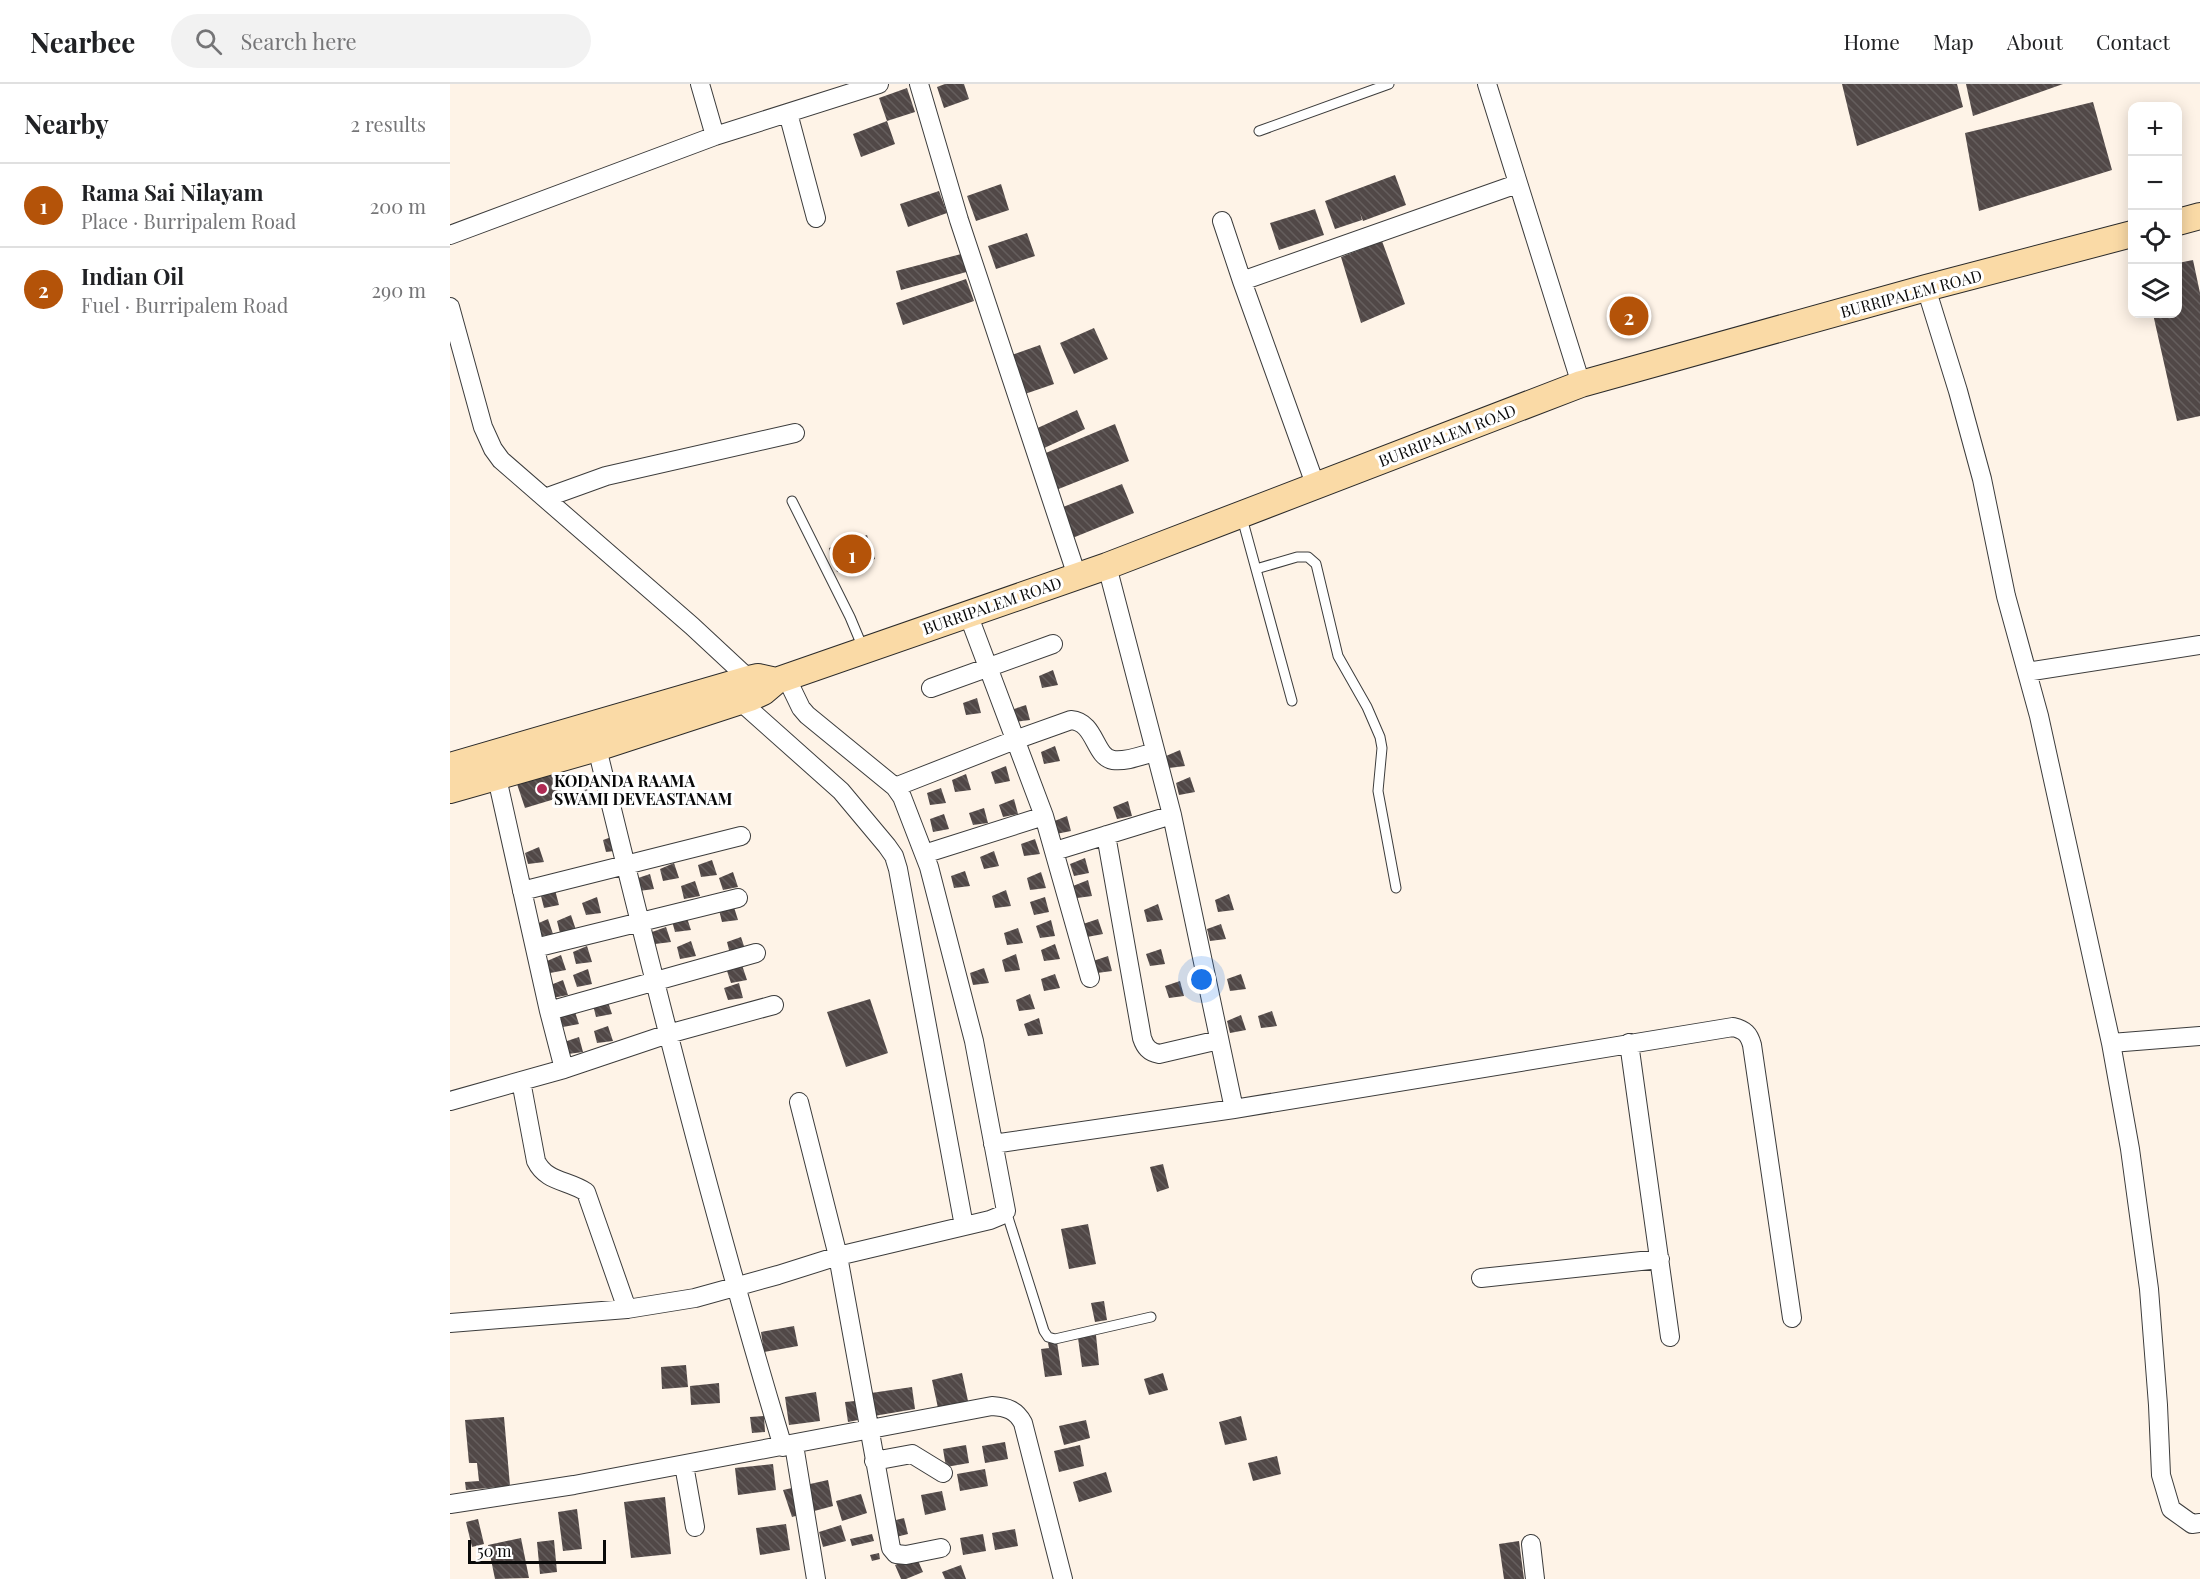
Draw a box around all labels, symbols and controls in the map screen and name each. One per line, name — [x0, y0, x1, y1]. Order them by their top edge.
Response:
search box — [171, 14, 591, 68]
text: Nearbee — [30, 23, 135, 60]
icon: search — [192, 25, 225, 58]
text: Search here — [240, 26, 357, 56]
text: Home — [1844, 27, 1900, 55]
text: Map — [1933, 27, 1974, 55]
text: About — [2007, 27, 2063, 55]
text: Contact — [2096, 27, 2170, 55]
map controls — [2128, 102, 2182, 318]
button: + — [2128, 102, 2182, 156]
text: Nearby — [24, 106, 109, 141]
text: 2 results — [351, 110, 426, 137]
button: − — [2128, 156, 2182, 210]
text: Rama Sai Nilayam — [81, 177, 263, 207]
text: 1 — [40, 192, 47, 219]
text: 200 m — [370, 192, 426, 219]
text: Place · Burripalem Road — [81, 207, 296, 234]
button: locate — [2128, 210, 2182, 264]
text: Indian Oil — [81, 261, 184, 291]
street label: BURRIPALEM ROAD — [1838, 264, 1984, 322]
button: layers — [2128, 264, 2182, 318]
text: 2 — [38, 276, 49, 303]
text: 290 m — [372, 276, 426, 303]
text: Fuel · Burripalem Road — [81, 291, 288, 318]
pin: 2 — [1610, 294, 1648, 338]
street label: BURRIPALEM ROAD — [1375, 399, 1519, 471]
pin: 1 — [832, 532, 872, 576]
street label: BURRIPALEM ROAD — [920, 571, 1064, 639]
place label: KODANDA RAAMA SWAMI DEVEASTANAM — [554, 770, 732, 809]
marker: KODANDA RAAMA SWAMI DEVEASTANAM — [535, 782, 549, 796]
your location — [1187, 965, 1216, 994]
scale bar — [468, 1537, 606, 1564]
text: 50 m — [477, 1540, 511, 1561]

